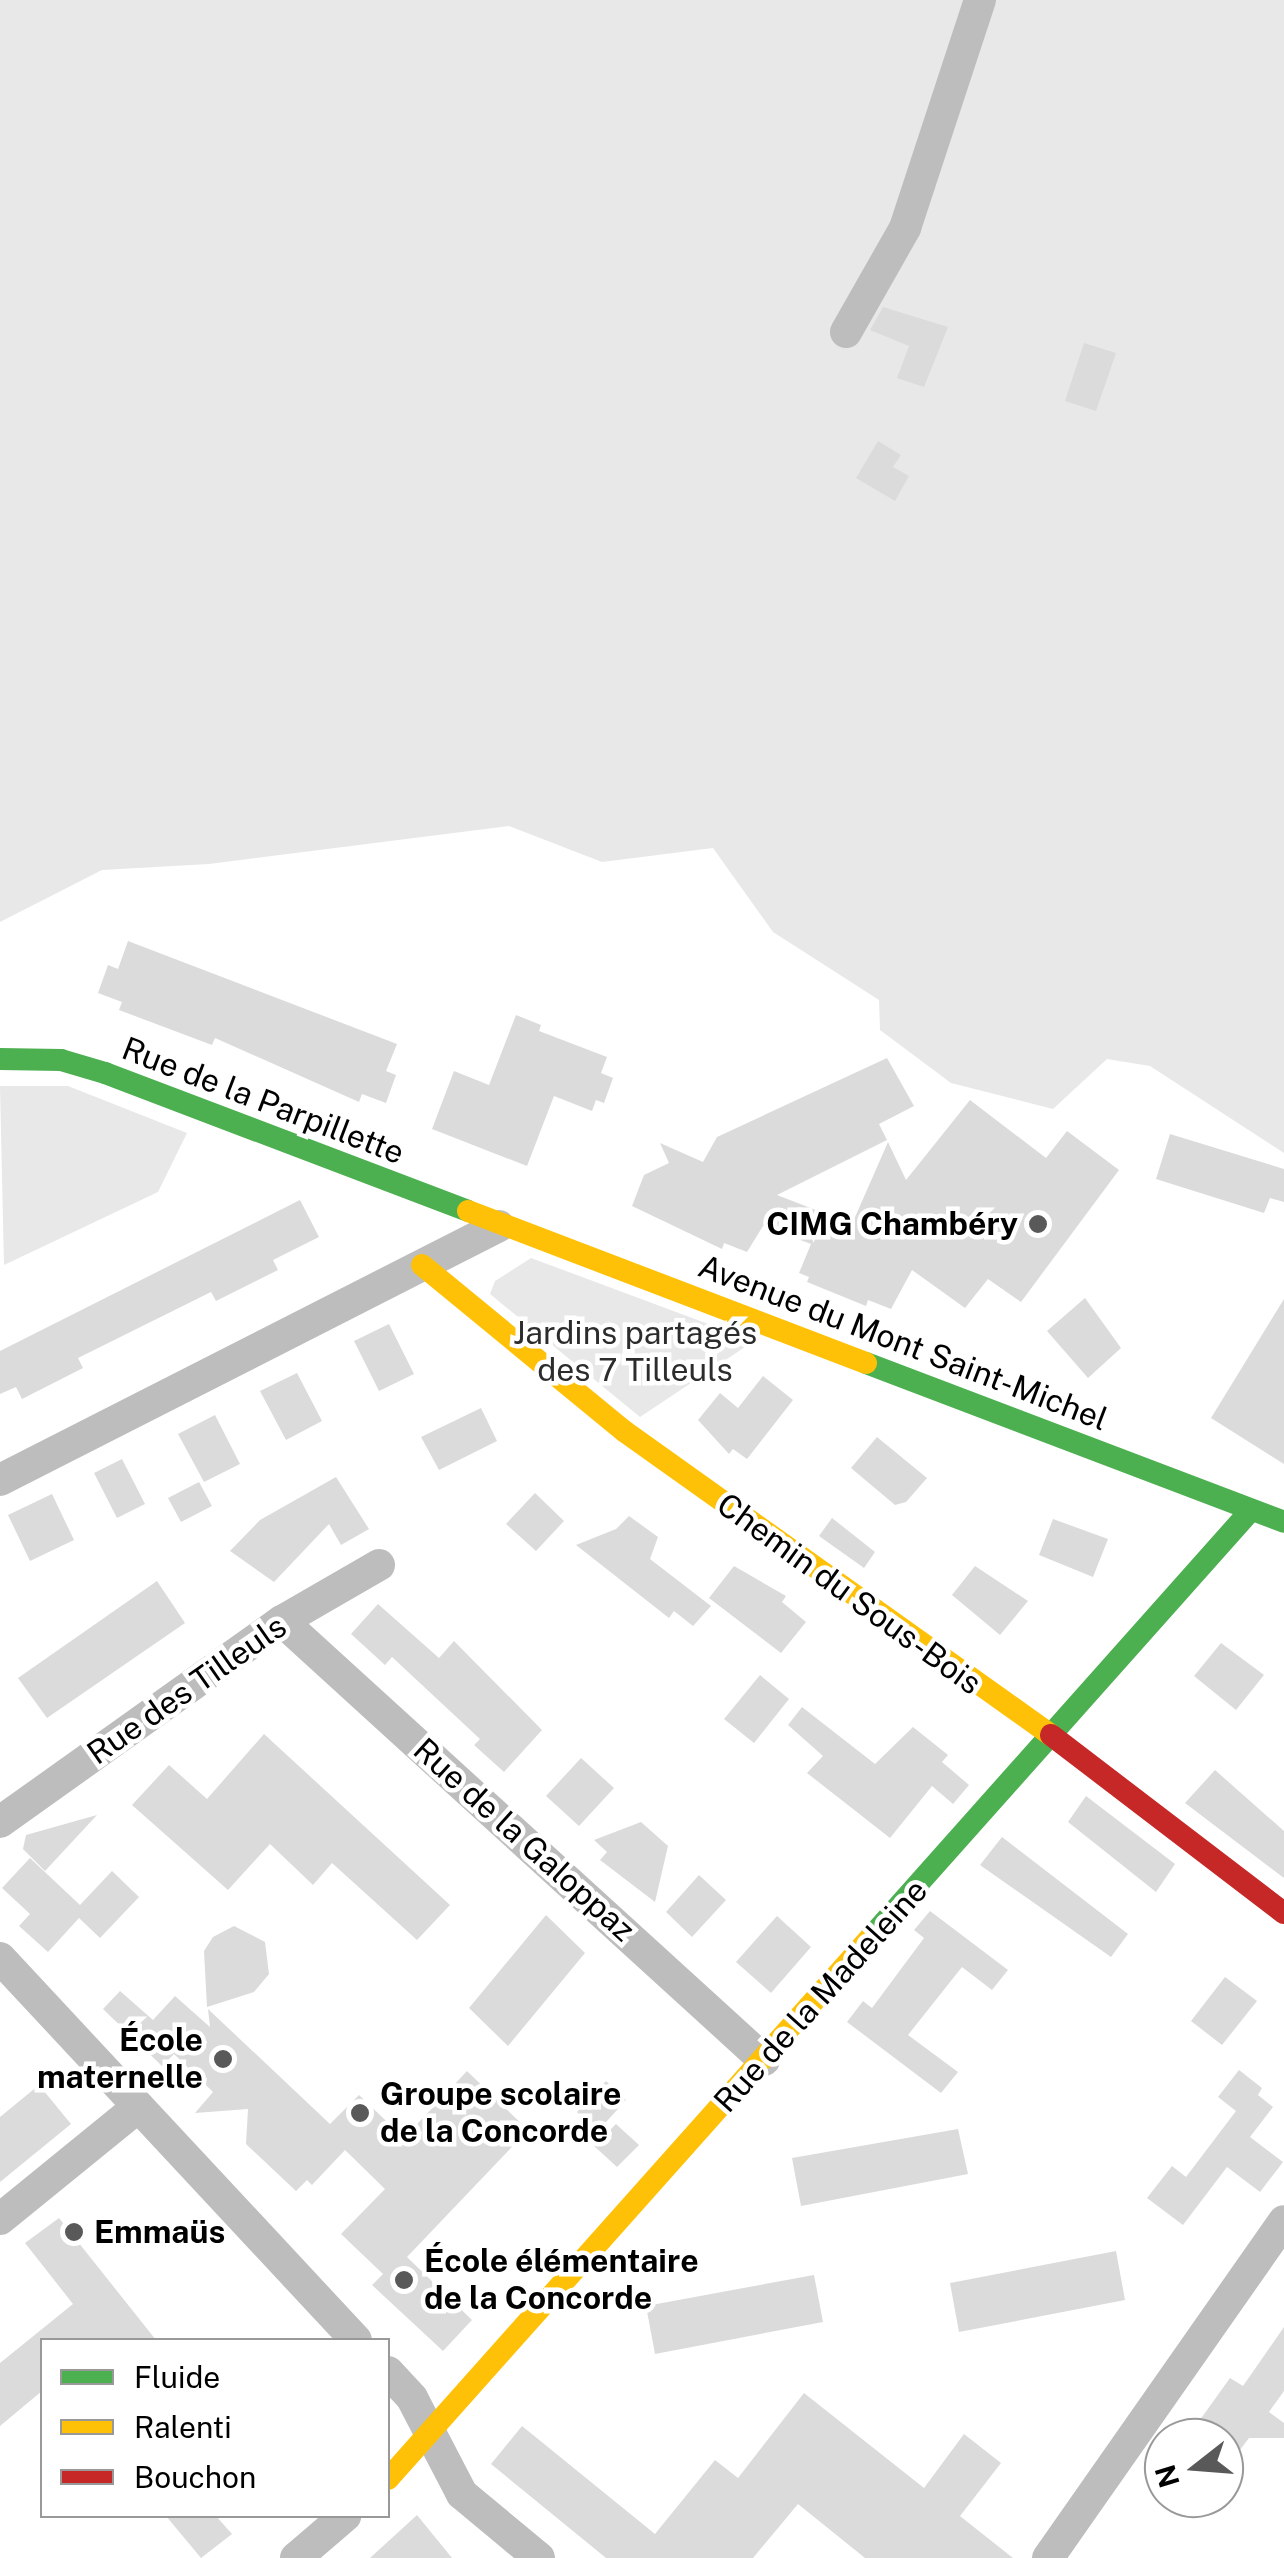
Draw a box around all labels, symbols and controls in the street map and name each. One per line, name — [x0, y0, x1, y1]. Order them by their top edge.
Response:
street label: Rue de la Parpillette — [116, 1029, 410, 1173]
place label: CIMG Chambéry — [766, 1205, 1018, 1243]
marker: CIMG Chambéry — [1027, 1213, 1049, 1235]
street label: Avenue du Mont Saint-Michel — [693, 1247, 1113, 1439]
park label: Jardins partagés des 7 Tilleuls — [513, 1315, 757, 1390]
street label: Chemin du Sous-Bois — [709, 1485, 989, 1703]
street label: Rue des Tilleuls — [80, 1607, 294, 1773]
street label: Rue de la Galoppaz — [405, 1730, 643, 1950]
street label: Rue de la Madeleine — [706, 1871, 936, 2121]
place label: École maternelle — [37, 2022, 203, 2097]
marker: École maternelle — [212, 2048, 234, 2070]
place label: Groupe scolaire de la Concorde — [380, 2076, 621, 2151]
marker: Groupe scolaire de la Concorde — [349, 2102, 371, 2124]
place label: Emmaüs — [94, 2213, 225, 2251]
marker: Emmaüs — [63, 2221, 85, 2243]
place label: École élémentaire de la Concorde — [424, 2243, 699, 2318]
marker: École élémentaire de la Concorde — [393, 2269, 415, 2291]
legend — [40, 2338, 390, 2518]
text: Fluide — [134, 2359, 220, 2395]
text: Ralenti — [134, 2409, 232, 2445]
north arrow — [1144, 2418, 1244, 2518]
text: Bouchon — [134, 2459, 256, 2495]
text: N — [1148, 2461, 1186, 2492]

